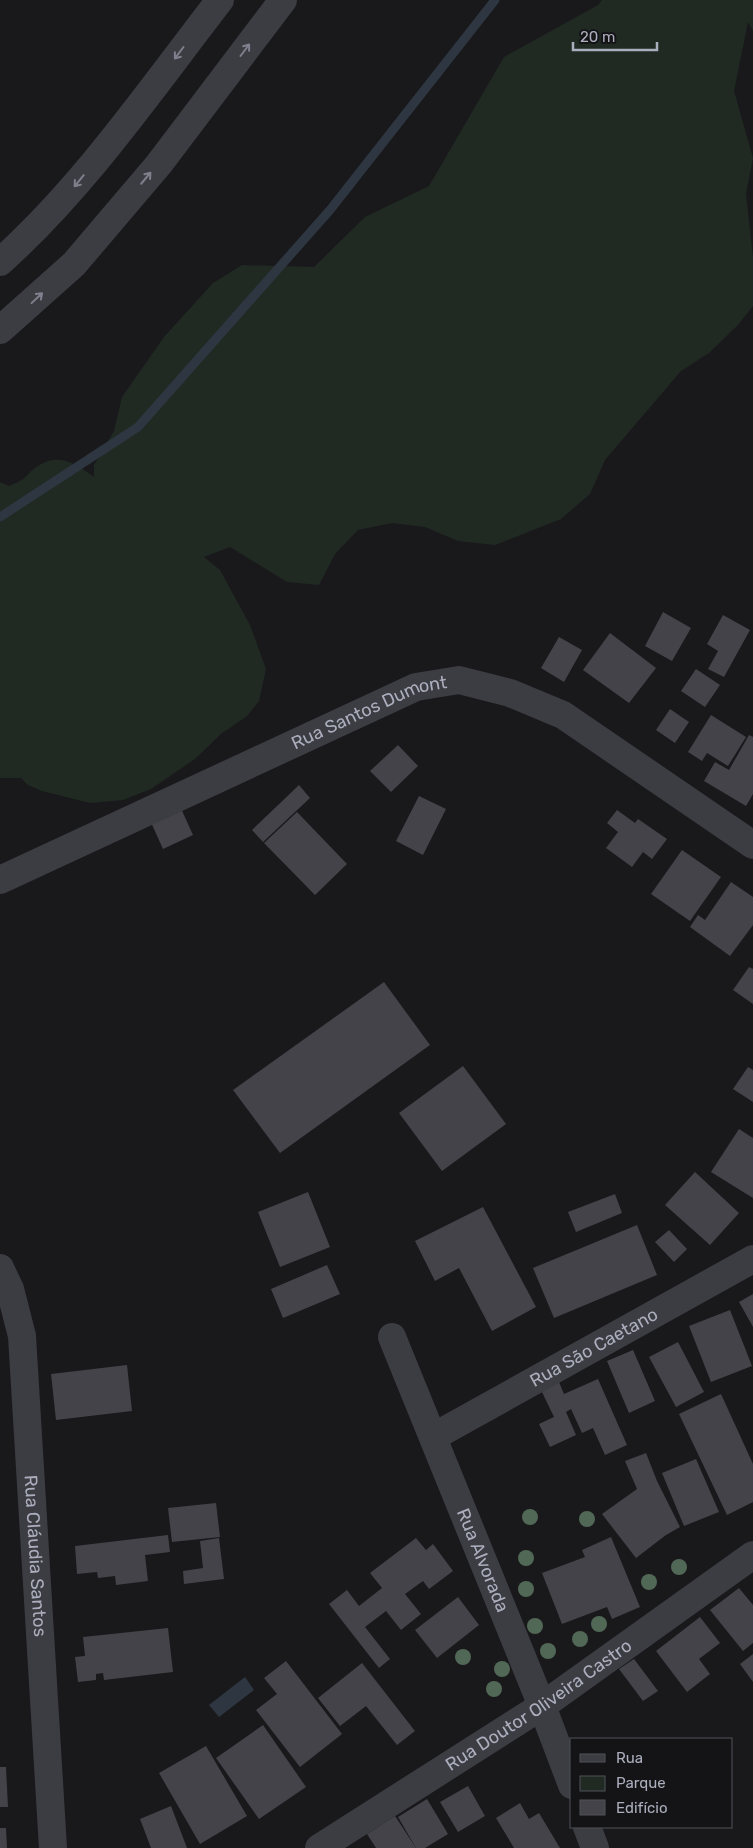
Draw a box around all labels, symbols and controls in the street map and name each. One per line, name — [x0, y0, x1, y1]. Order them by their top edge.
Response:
scale bar — [573, 20, 657, 52]
text: 20 m — [580, 28, 615, 46]
one-way arrow — [240, 44, 251, 57]
one-way arrow — [174, 46, 185, 59]
one-way arrow — [140, 172, 152, 185]
one-way arrow — [74, 174, 85, 187]
one-way arrow — [31, 292, 43, 304]
street label: Rua Santos Dumont — [288, 671, 448, 754]
street label: Rua São Caetano — [526, 1303, 662, 1392]
street label: Rua Cláudia Santos — [19, 1474, 51, 1637]
street label: Rua Alvorada — [452, 1505, 514, 1615]
street label: Rua Doutor Oliveira Castro — [441, 1634, 635, 1776]
legend — [570, 1738, 733, 1828]
text: Parque — [616, 1774, 666, 1792]
text: Edifício — [616, 1799, 668, 1817]

